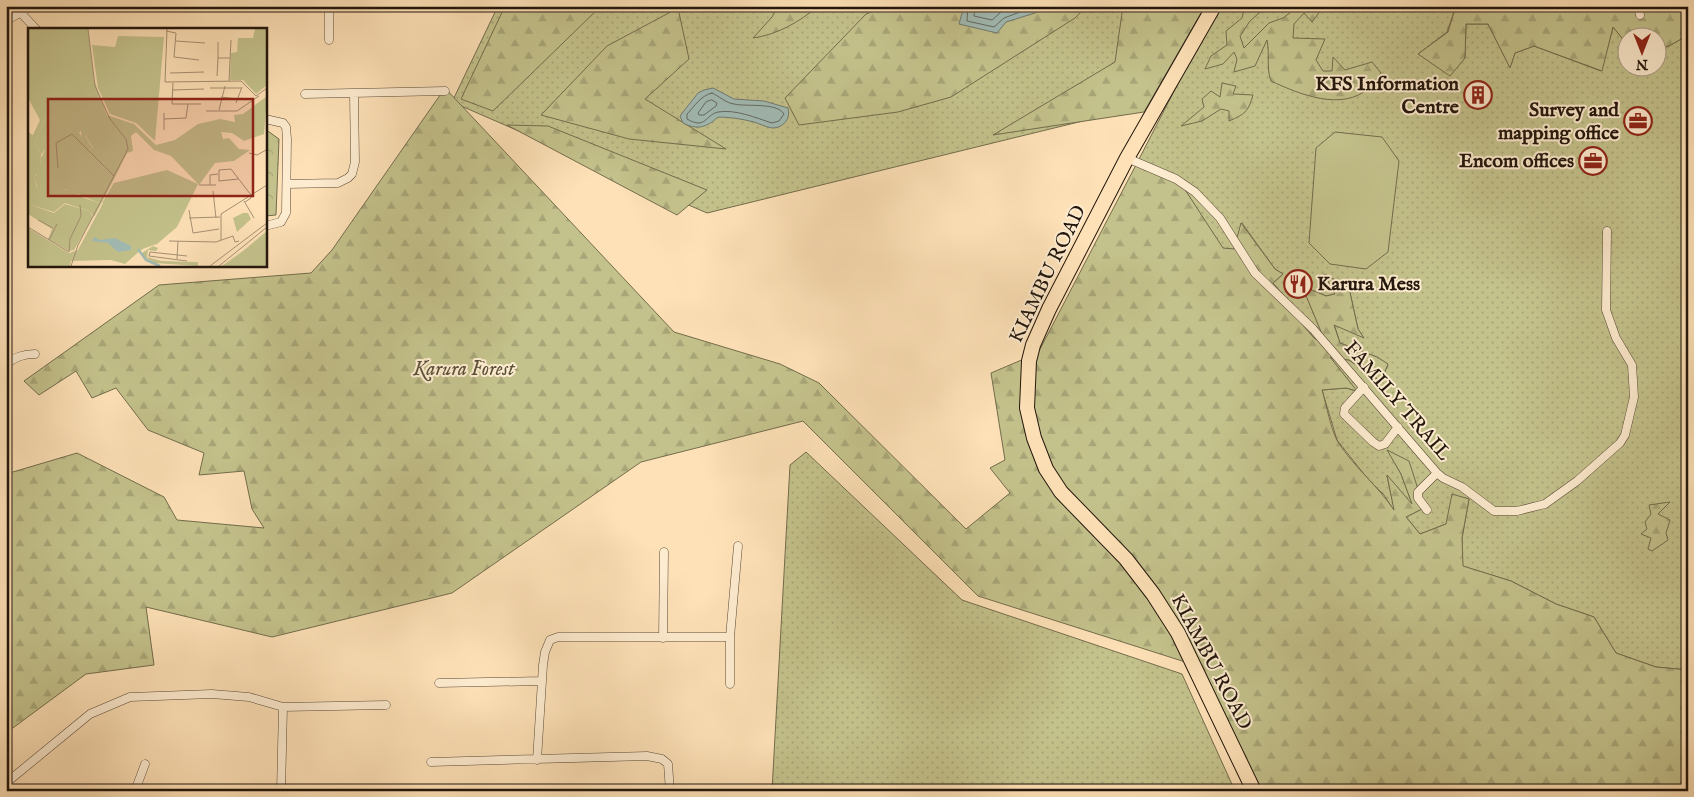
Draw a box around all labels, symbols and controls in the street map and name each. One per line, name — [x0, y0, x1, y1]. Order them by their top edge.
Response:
inset map — [28, 28, 266, 266]
north arrow — [1616, 28, 1666, 78]
text: N — [1636, 55, 1649, 73]
place label: KFS Information Centre — [1315, 72, 1460, 120]
building icon: KFS Information Centre — [1463, 80, 1493, 110]
place label: Survey and mapping office — [1498, 98, 1620, 146]
office icon: Survey and mapping office — [1623, 106, 1653, 136]
office icon: Encom offices — [1578, 146, 1608, 176]
place label: Encom offices — [1459, 149, 1574, 174]
street label: KIAMBU ROAD — [1004, 201, 1092, 347]
restaurant icon: Karura Mess — [1283, 269, 1313, 299]
place label: Karura Mess — [1317, 272, 1420, 297]
street label: FAMILY TRAIL — [1338, 336, 1456, 467]
park label: Karura Forest — [412, 357, 516, 382]
street label: KIAMBU ROAD — [1165, 590, 1257, 734]

